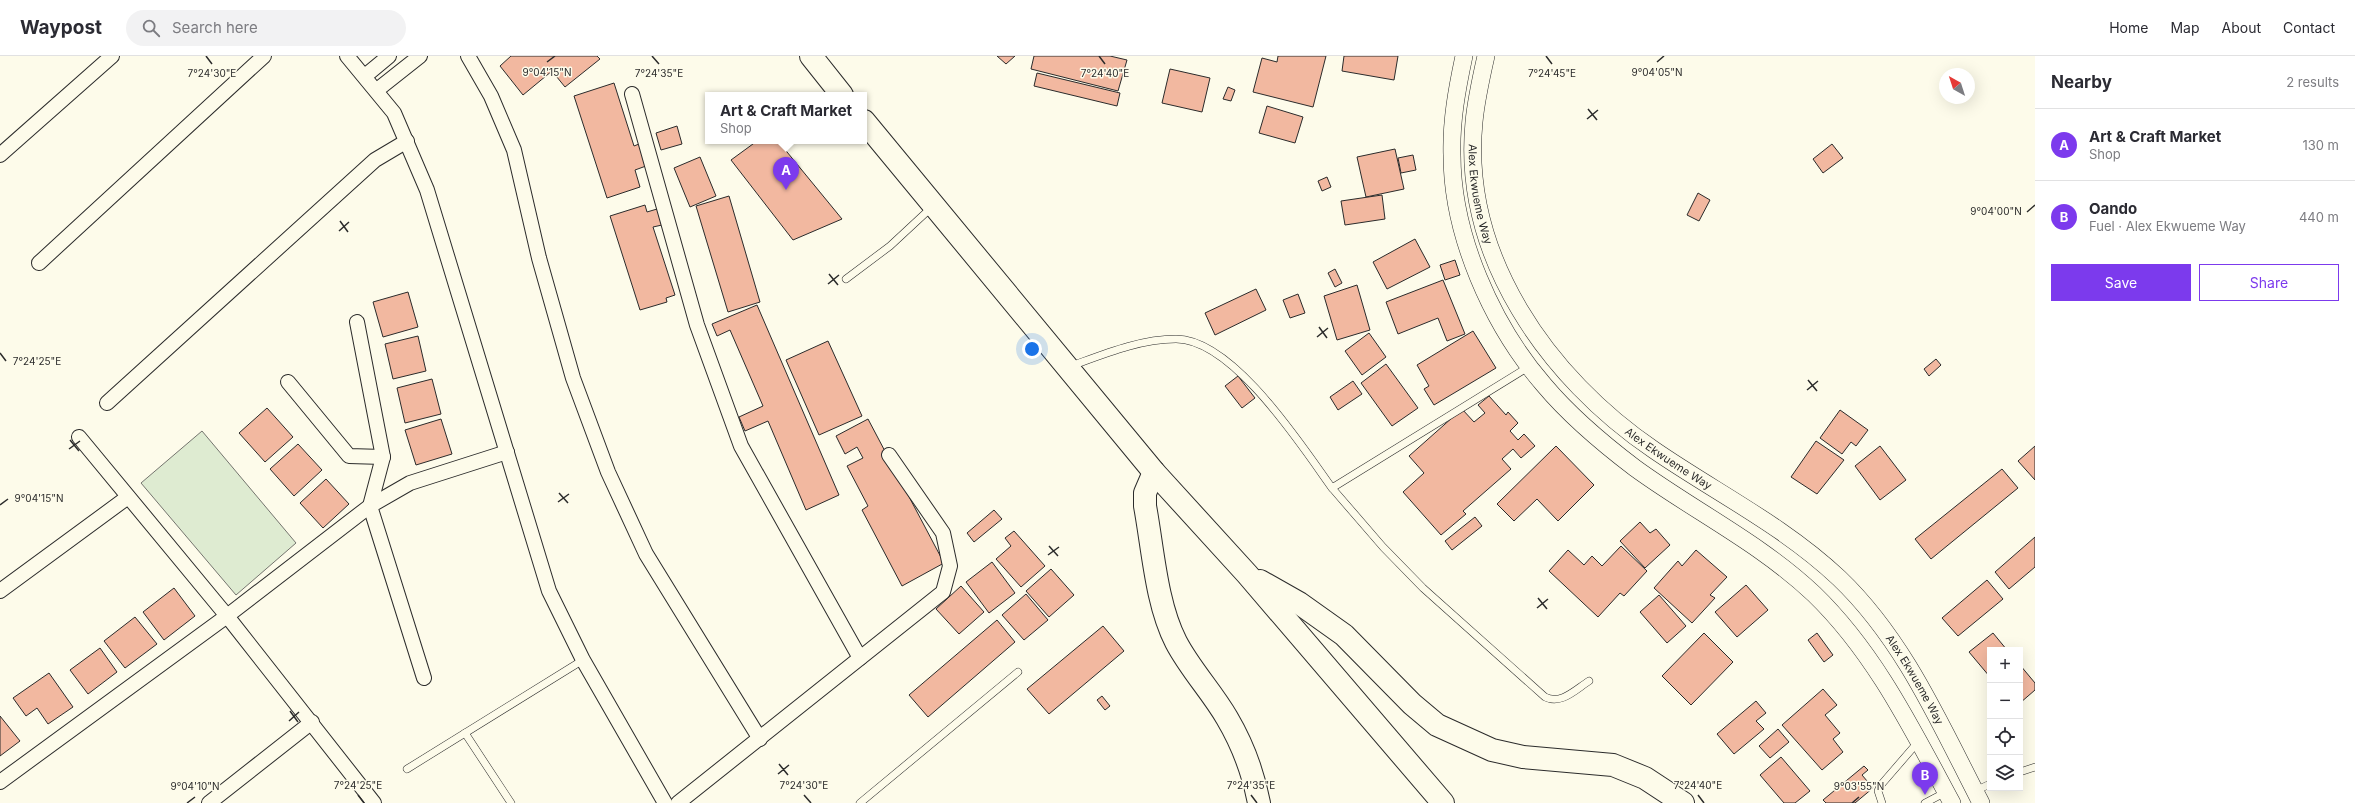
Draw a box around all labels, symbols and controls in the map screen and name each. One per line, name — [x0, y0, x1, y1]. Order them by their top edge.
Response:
search box — [126, 10, 406, 46]
text: Waypost — [20, 16, 102, 39]
icon: search — [140, 17, 162, 39]
text: Search here — [172, 18, 258, 37]
text: Home — [2109, 19, 2148, 36]
text: Map — [2170, 19, 2200, 36]
text: About — [2222, 19, 2261, 36]
text: Contact — [2283, 19, 2335, 36]
text: 9°04'15"N — [523, 66, 571, 78]
text: 9°04'05"N — [1631, 66, 1683, 78]
text: 7°24'30"E — [188, 67, 236, 79]
text: 7°24'35"E — [635, 67, 683, 79]
text: 7°24'40"E — [1081, 67, 1129, 79]
text: 7°24'45"E — [1528, 67, 1576, 79]
north arrow — [1939, 68, 1975, 104]
text: Nearby — [2051, 72, 2112, 92]
text: 2 results — [2286, 74, 2339, 90]
popup — [705, 92, 867, 144]
text: Art & Craft Market — [720, 101, 852, 120]
text: Shop — [720, 120, 752, 136]
text: Art & Craft Market — [2089, 127, 2221, 146]
text: A — [2059, 137, 2069, 153]
text: 130 m — [2302, 137, 2339, 153]
street label: Alex Ekwueme Way — [1466, 144, 1496, 246]
text: Shop — [2089, 146, 2121, 162]
pin: A — [773, 157, 799, 190]
text: Oando — [2089, 199, 2137, 218]
text: 9°04'00"N — [1970, 205, 2022, 217]
text: B — [2060, 209, 2068, 225]
text: 440 m — [2299, 209, 2339, 225]
text: Fuel · Alex Ekwueme Way — [2089, 218, 2246, 234]
button: Save — [2051, 264, 2191, 301]
button: Share — [2199, 264, 2339, 301]
your location — [1022, 339, 1042, 359]
text: 7°24'25"E — [13, 355, 61, 367]
street label: Alex Ekwueme Way — [1622, 424, 1715, 493]
text: 9°04'15"N — [15, 492, 63, 504]
street label: Alex Ekwueme Way — [1883, 632, 1947, 727]
map controls — [1987, 647, 2023, 791]
button: + — [1987, 647, 2023, 683]
button: − — [1987, 683, 2023, 719]
button: locate — [1987, 719, 2023, 755]
button: layers — [1987, 755, 2023, 791]
pin: B — [1912, 762, 1938, 795]
text: 7°24'25"E — [334, 779, 382, 791]
text: 7°24'30"E — [780, 779, 828, 791]
text: 7°24'35"E — [1227, 779, 1275, 791]
text: 7°24'40"E — [1674, 779, 1722, 791]
text: 9°04'10"N — [170, 780, 220, 792]
text: 9°03'55"N — [1834, 780, 1884, 792]

